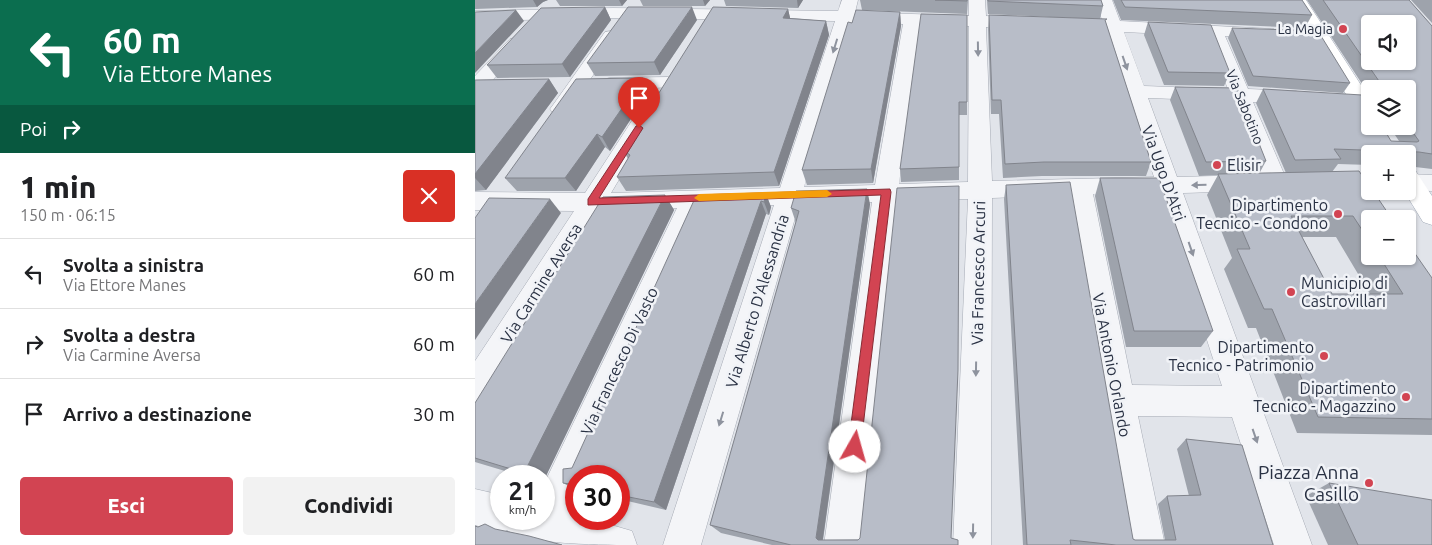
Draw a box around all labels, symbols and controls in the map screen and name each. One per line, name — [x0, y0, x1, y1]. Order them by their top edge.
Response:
map controls — [1361, 15, 1416, 265]
button: sound — [1361, 15, 1416, 70]
icon: left — [20, 20, 85, 85]
text: 60 m — [103, 20, 181, 60]
place label: La Magia — [1277, 21, 1333, 37]
marker: La Magia — [1337, 23, 1349, 35]
one-way arrow — [830, 39, 838, 54]
one-way arrow — [974, 41, 982, 57]
one-way arrow — [1122, 56, 1130, 71]
text: Via Ettore Manes — [103, 61, 272, 86]
street label: Via Sabotino — [1223, 67, 1267, 147]
pin — [618, 77, 660, 128]
button: layers — [1361, 80, 1416, 135]
icon: arrive — [625, 84, 653, 112]
icon: right — [57, 115, 85, 143]
text: Poi — [20, 118, 47, 140]
street label: Via Ugo D'Atri — [1138, 123, 1190, 223]
button: + — [1361, 145, 1416, 200]
place label: Elisir — [1227, 156, 1261, 174]
marker: Elisir — [1211, 159, 1223, 171]
text: 1 min — [20, 170, 96, 204]
button: close — [403, 170, 455, 222]
one-way arrow — [1191, 182, 1207, 190]
place label: Dipartimento Tecnico - Condono — [1196, 196, 1328, 232]
street label: Via Francesco Arcuri — [968, 201, 988, 345]
text: 150 m · 06:15 — [20, 206, 116, 224]
marker: Dipartimento Tecnico - Condono — [1332, 208, 1344, 220]
button: − — [1361, 210, 1416, 265]
street label: Via Alberto D'Alessandria — [722, 212, 792, 390]
street label: Via Carmine Aversa — [497, 220, 585, 346]
one-way arrow — [1187, 242, 1195, 257]
text: Svolta a sinistra — [63, 254, 204, 276]
icon: left — [20, 260, 48, 288]
text: 60 m — [413, 263, 455, 285]
place label: Municipio di Castrovillari — [1301, 274, 1388, 310]
text: Via Ettore Manes — [63, 276, 186, 294]
street label: Via Francesco Di Vasto — [577, 284, 661, 438]
marker: Municipio di Castrovillari — [1285, 286, 1297, 298]
street label: Via Antonio Orlando — [1089, 291, 1135, 439]
text: Svolta a destra — [63, 324, 196, 346]
icon: right — [20, 330, 48, 358]
text: 60 m — [413, 333, 455, 355]
place label: Dipartimento Tecnico - Patrimonio — [1168, 338, 1314, 374]
text: Via Carmine Aversa — [63, 346, 201, 364]
marker: Dipartimento Tecnico - Patrimonio — [1318, 350, 1330, 362]
one-way arrow — [972, 361, 980, 377]
place label: Dipartimento Tecnico - Magazzino — [1253, 379, 1396, 415]
marker: Dipartimento Tecnico - Magazzino — [1400, 391, 1412, 403]
icon: arrive — [20, 400, 48, 428]
text: Arrivo a destinazione — [63, 403, 252, 425]
text: 30 m — [413, 403, 455, 425]
one-way arrow — [716, 412, 724, 427]
position arrow — [828, 420, 880, 472]
one-way arrow — [1252, 428, 1259, 443]
place label: Piazza Anna Casillo — [1258, 461, 1359, 505]
speed limit sign: 30 — [565, 465, 630, 530]
button: Esci — [20, 477, 233, 535]
button: Condividi — [243, 477, 455, 535]
text: 21 — [508, 477, 537, 505]
marker: Piazza Anna Casillo — [1363, 477, 1375, 489]
text: km/h — [509, 503, 536, 516]
one-way arrow — [969, 523, 977, 539]

